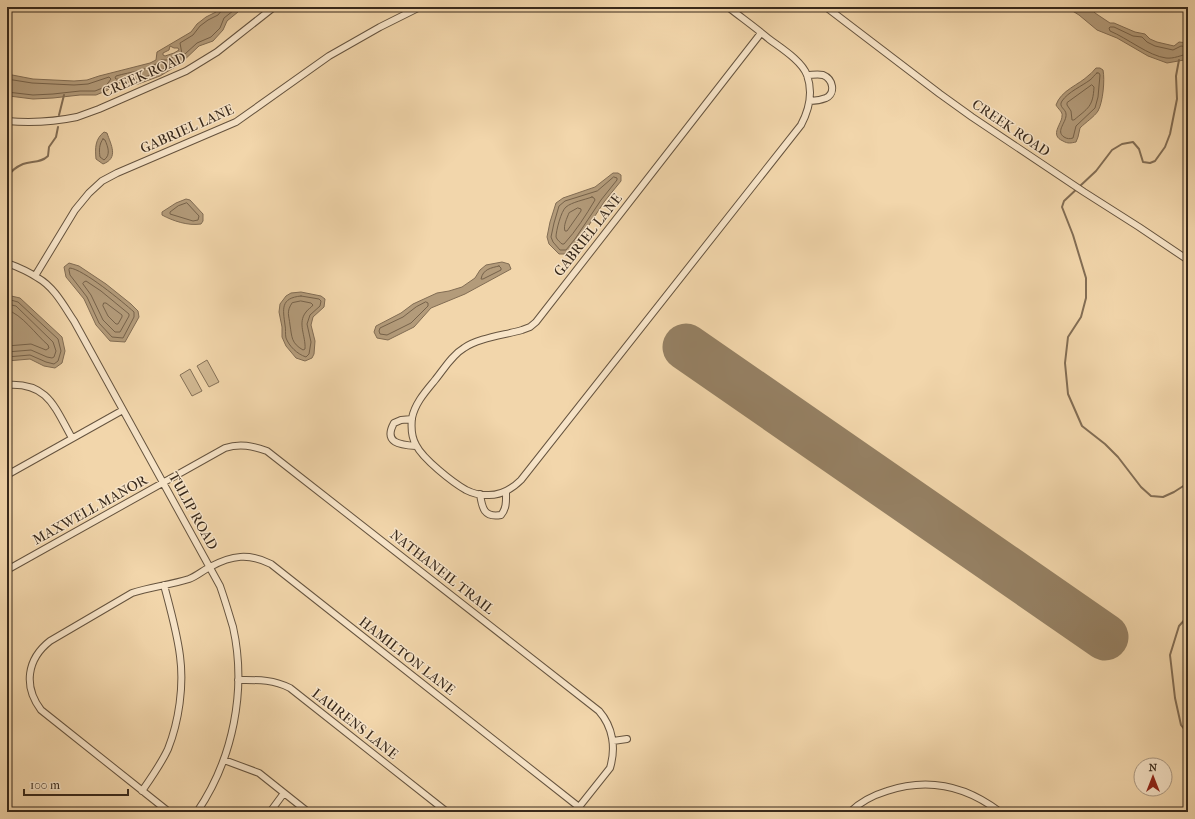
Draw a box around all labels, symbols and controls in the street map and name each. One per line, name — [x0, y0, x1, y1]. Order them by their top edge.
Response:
street label: CREEK ROAD — [99, 49, 189, 101]
street label: CREEK ROAD — [969, 96, 1053, 160]
street label: GABRIEL LANE — [138, 101, 237, 157]
street label: GABRIEL LANE — [550, 190, 626, 280]
street label: TULIP ROAD — [165, 469, 221, 553]
street label: MAXWELL MANOR — [30, 471, 151, 549]
street label: NATHANEIL TRAIL — [387, 526, 498, 618]
street label: HAMILTON LANE — [356, 613, 459, 699]
street label: LAURENS LANE — [309, 685, 402, 763]
north arrow — [1133, 757, 1173, 797]
text: N — [1149, 761, 1158, 774]
scale bar — [24, 771, 128, 797]
text: 100 m — [30, 778, 60, 792]

